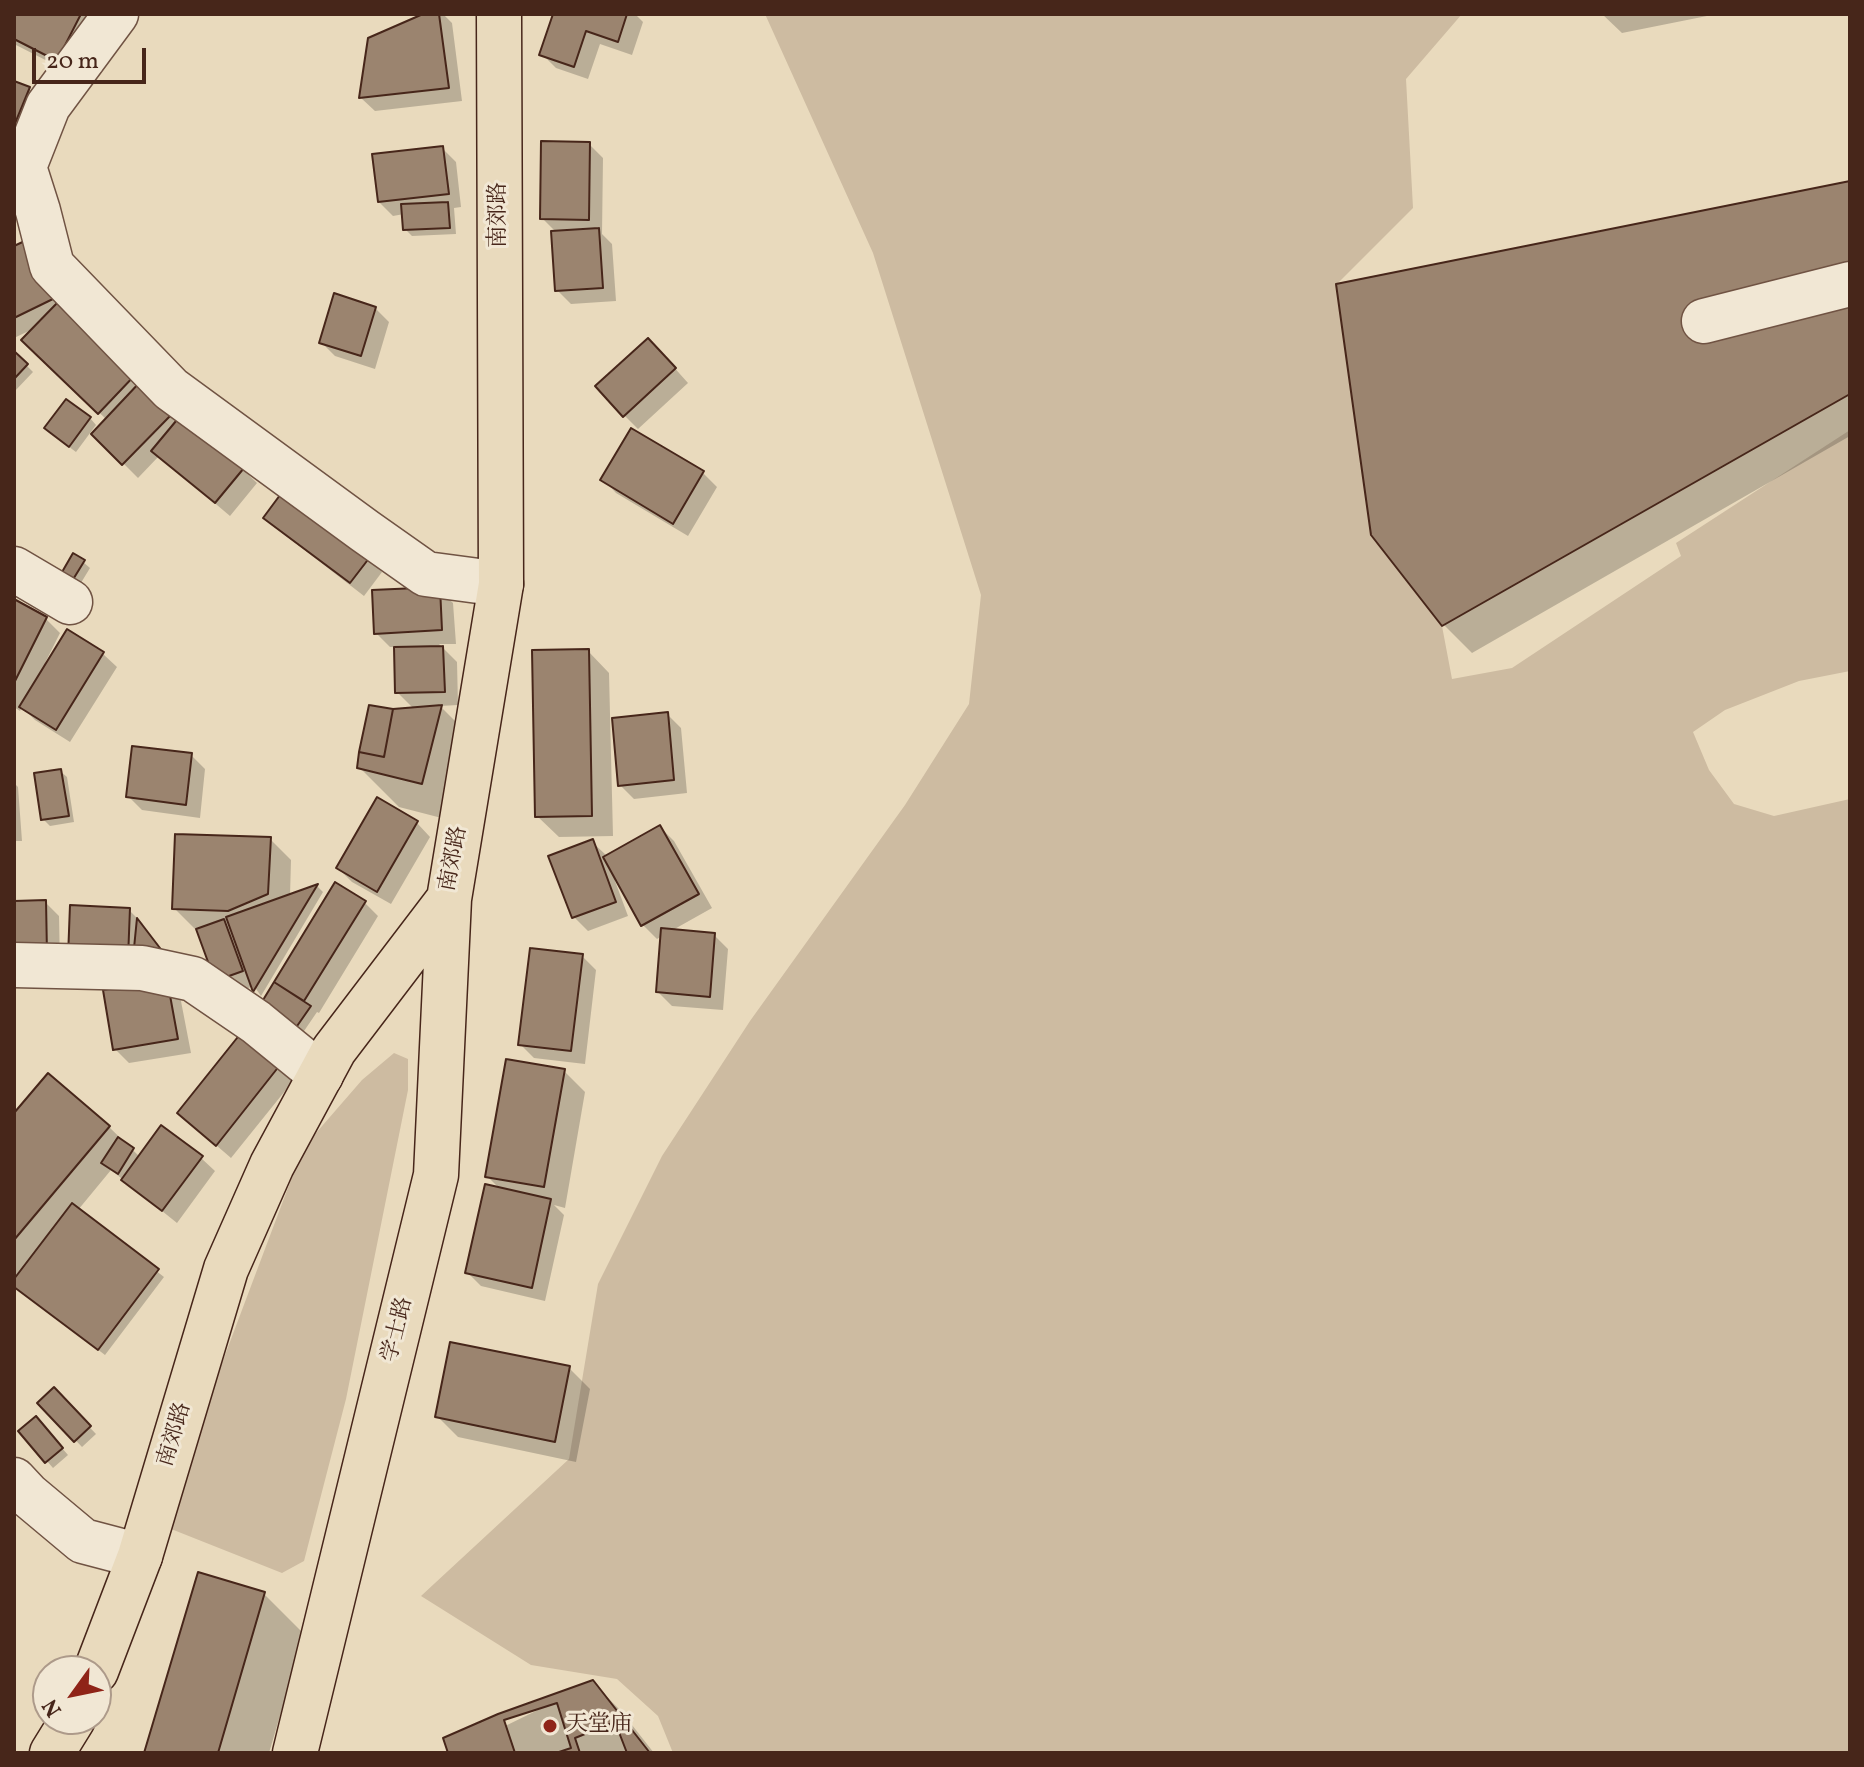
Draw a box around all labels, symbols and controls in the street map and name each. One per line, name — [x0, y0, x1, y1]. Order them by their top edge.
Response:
scale bar — [36, 32, 150, 82]
text: 20 m — [46, 45, 99, 79]
street label: 南郊路 — [487, 182, 513, 248]
street label: 南郊路 — [436, 824, 474, 894]
street label: 学士路 — [378, 1295, 420, 1365]
street label: 南郊路 — [154, 1400, 198, 1470]
north arrow — [32, 1655, 112, 1735]
text: N — [36, 1692, 70, 1722]
place label: 天堂庙 — [566, 1713, 632, 1739]
marker: 天堂庙 — [541, 1717, 559, 1735]

